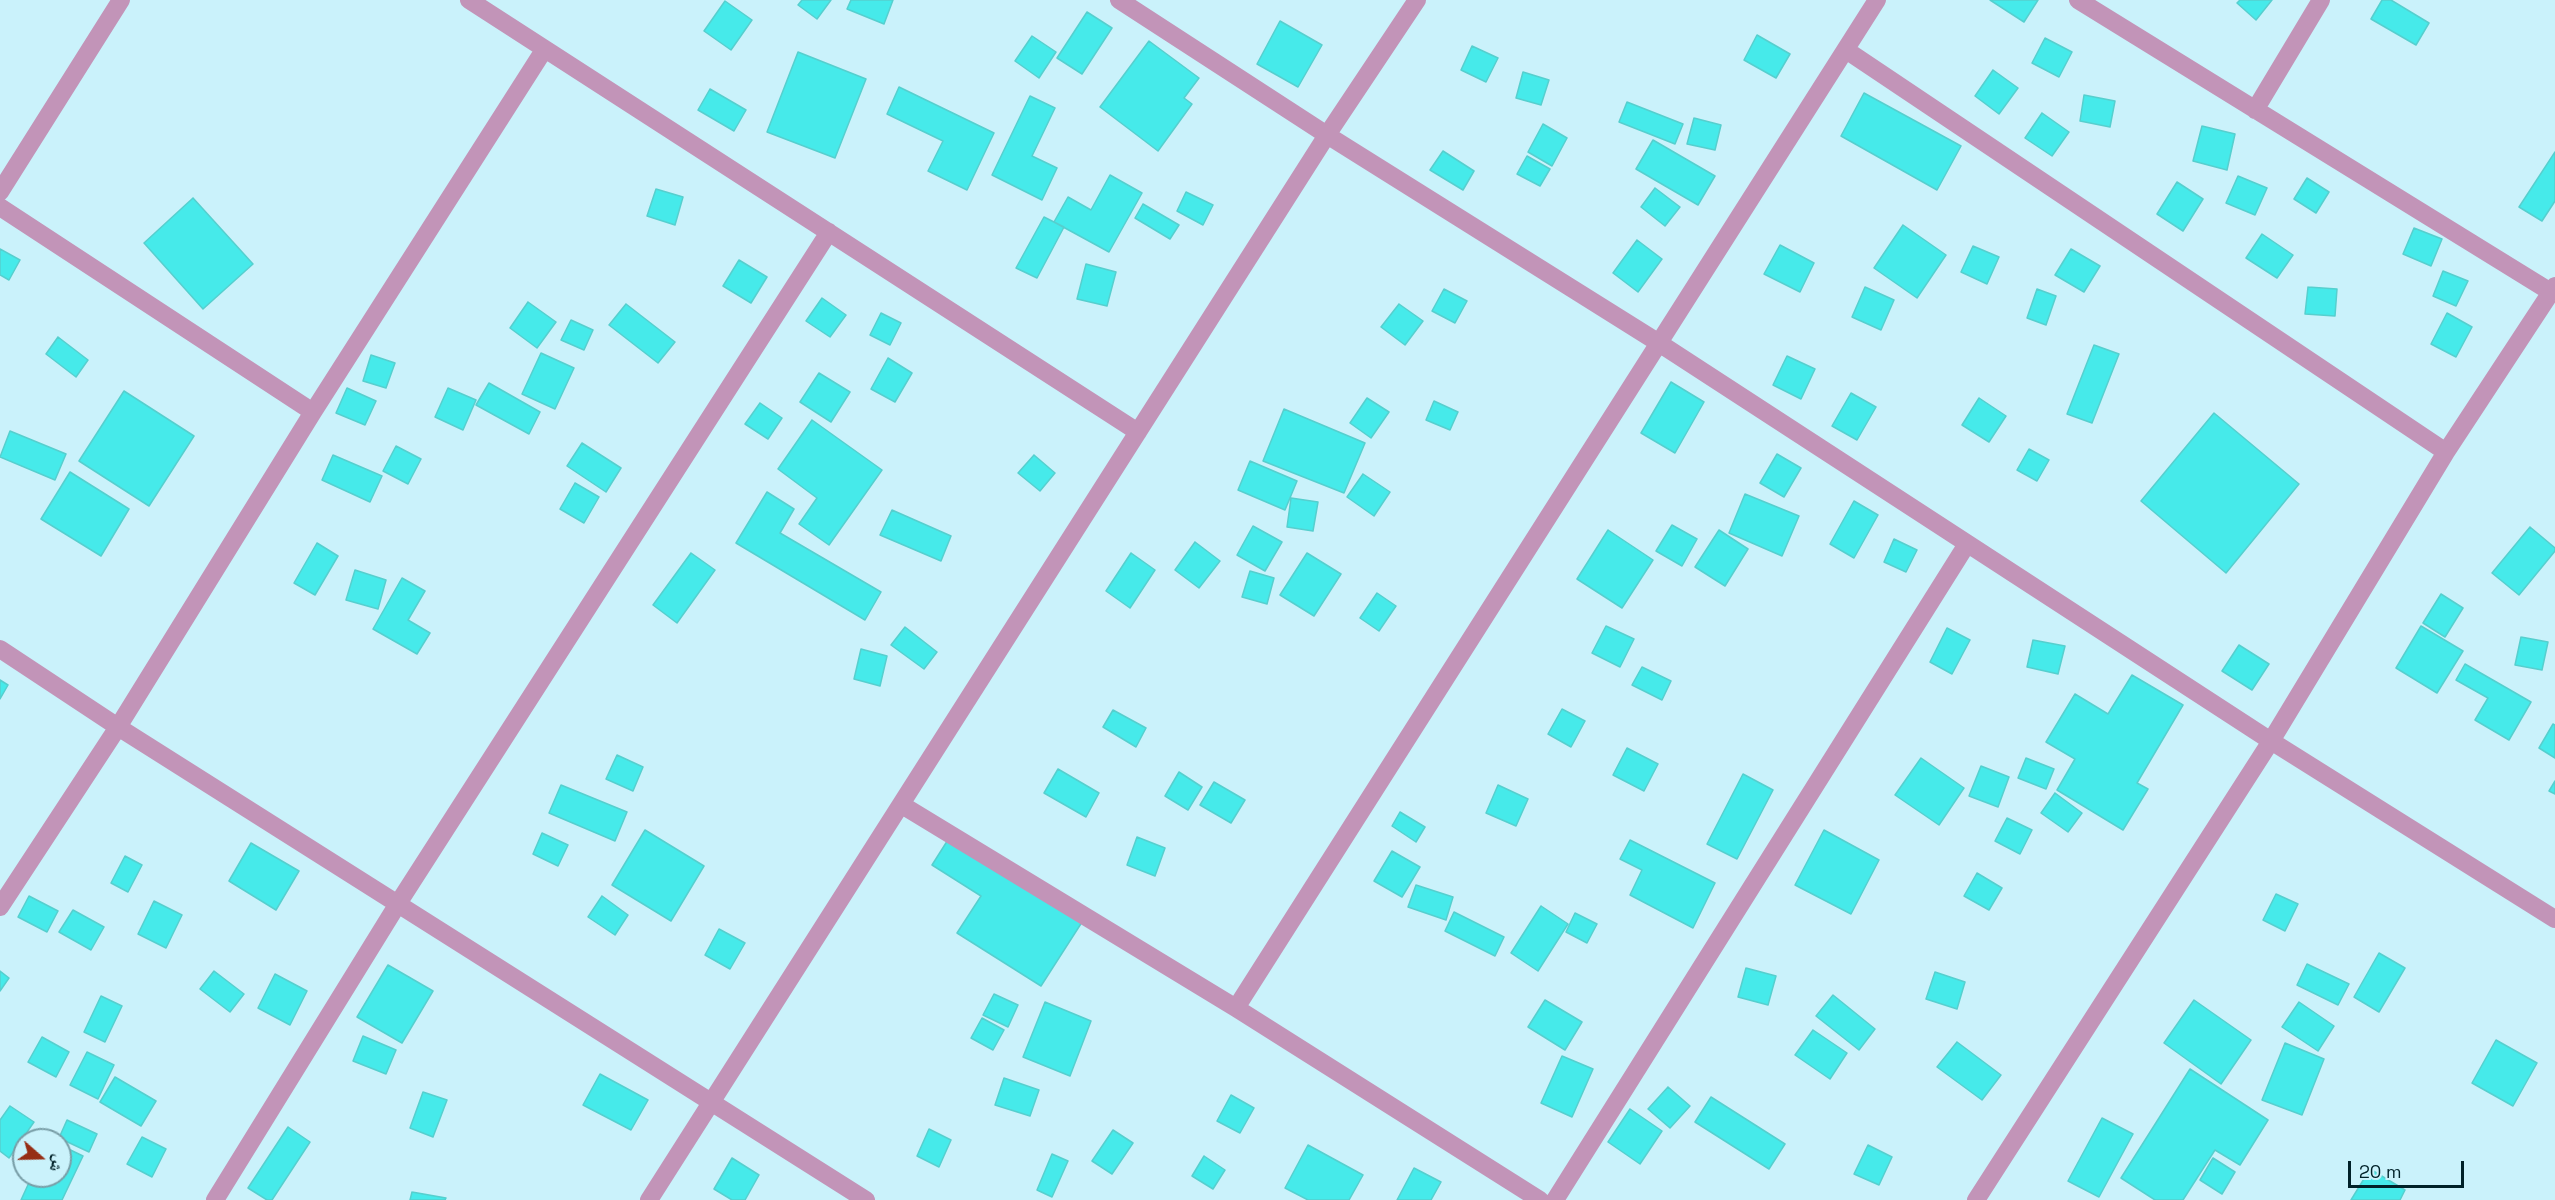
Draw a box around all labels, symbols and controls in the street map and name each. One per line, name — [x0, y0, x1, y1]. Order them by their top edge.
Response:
north arrow — [12, 1128, 72, 1188]
scale bar — [2351, 1149, 2466, 1187]
text: ش — [45, 1152, 70, 1175]
text: 20 m — [2359, 1160, 2402, 1183]

